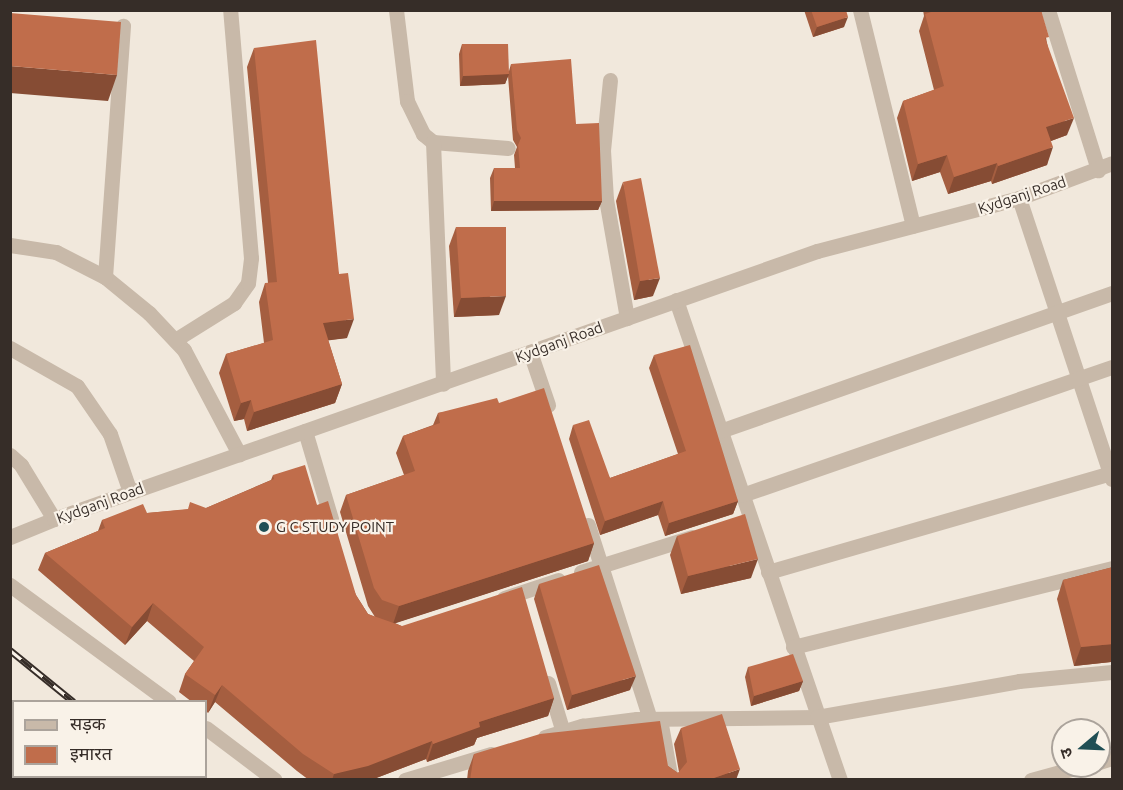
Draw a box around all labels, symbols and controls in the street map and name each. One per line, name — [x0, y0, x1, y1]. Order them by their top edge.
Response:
street label: Kydganj Road — [976, 172, 1068, 218]
street label: Kydganj Road — [513, 318, 605, 366]
street label: Kydganj Road — [54, 479, 146, 527]
place label: G C STUDY POINT — [276, 518, 394, 536]
marker: G C STUDY POINT — [257, 520, 271, 534]
legend — [12, 700, 207, 778]
text: सड़क — [70, 713, 106, 733]
north arrow — [1051, 718, 1111, 778]
text: इमारत — [70, 743, 112, 763]
text: उ — [1056, 746, 1076, 761]

